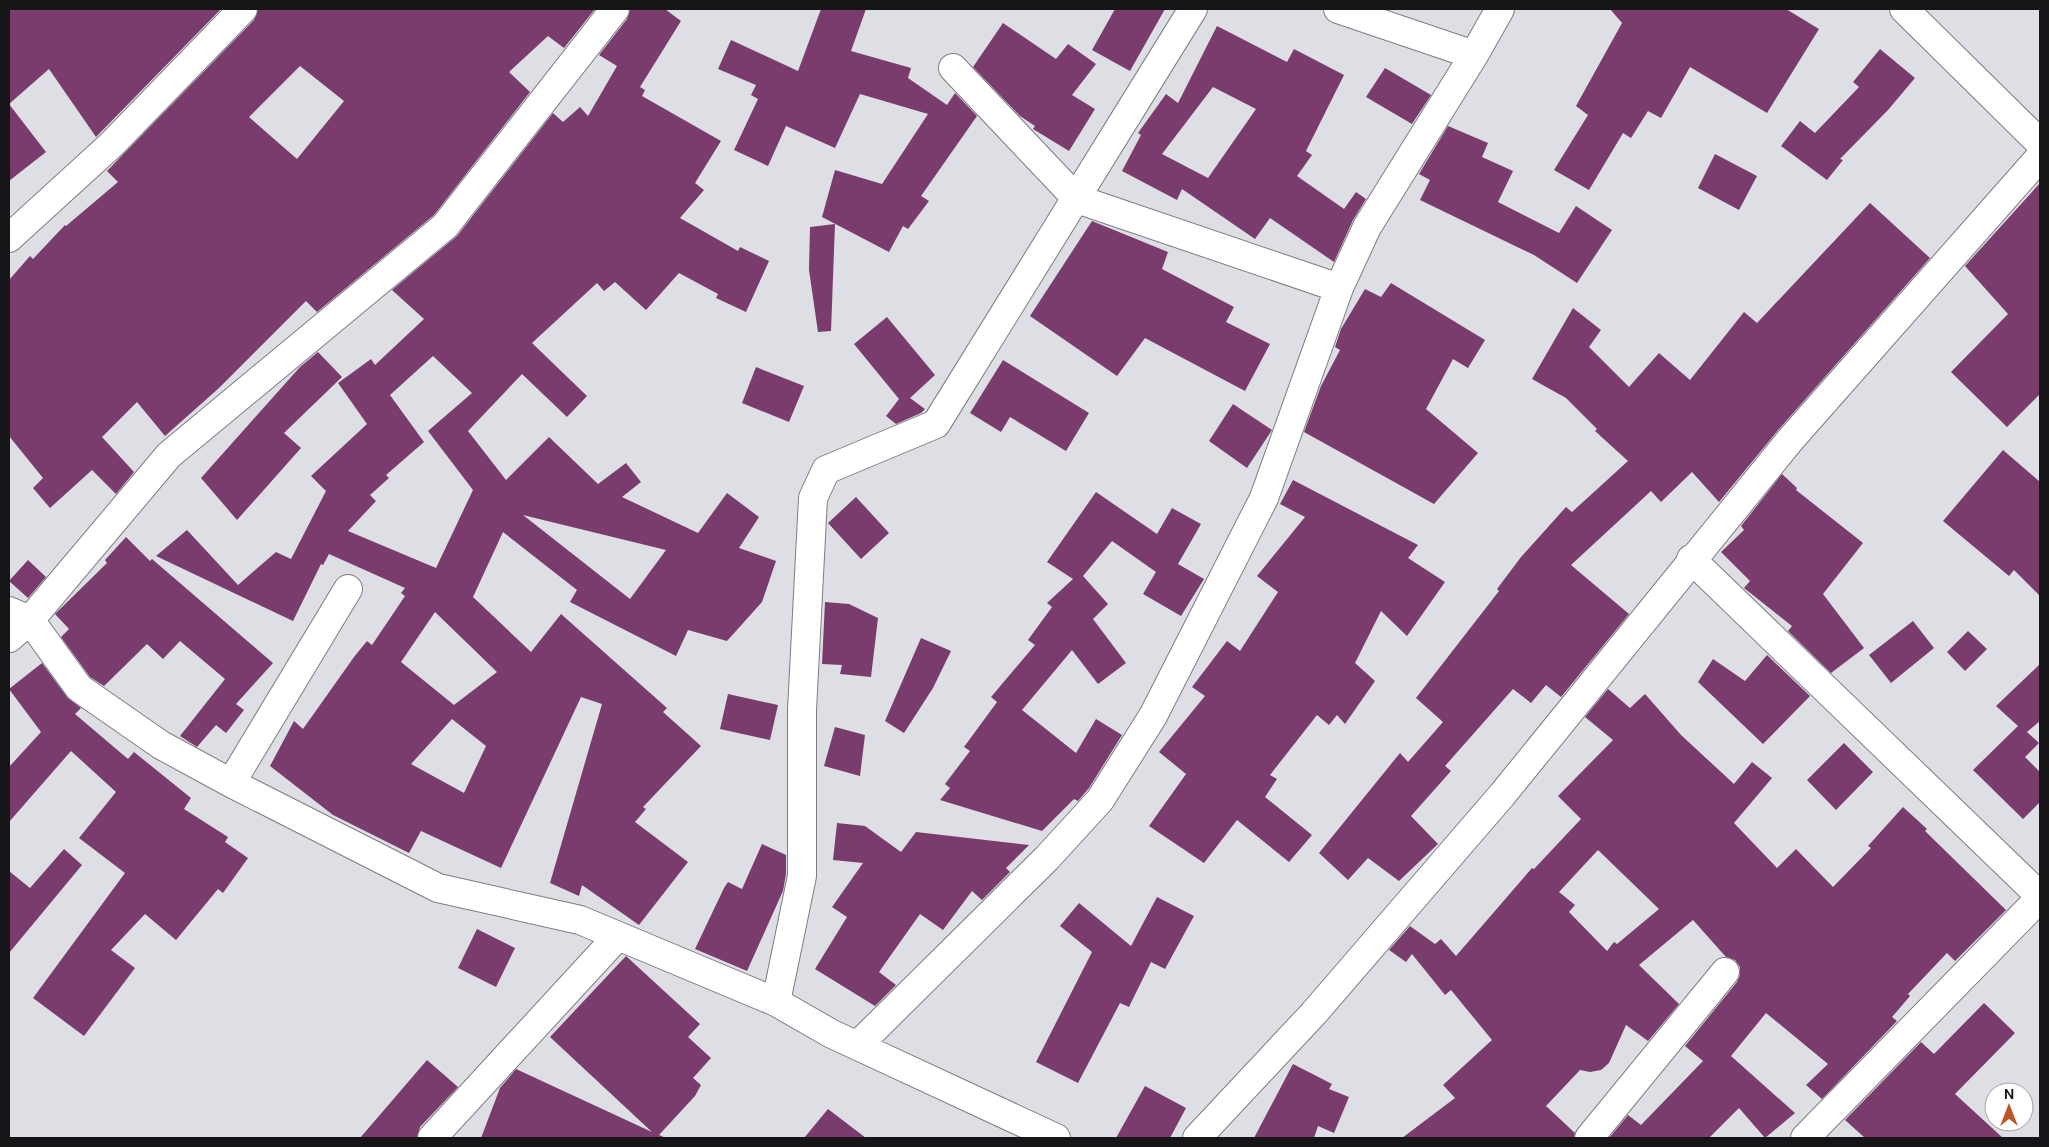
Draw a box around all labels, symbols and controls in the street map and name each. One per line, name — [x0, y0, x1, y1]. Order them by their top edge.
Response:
north arrow — [1984, 1082, 2034, 1132]
text: N — [2004, 1085, 2014, 1103]

